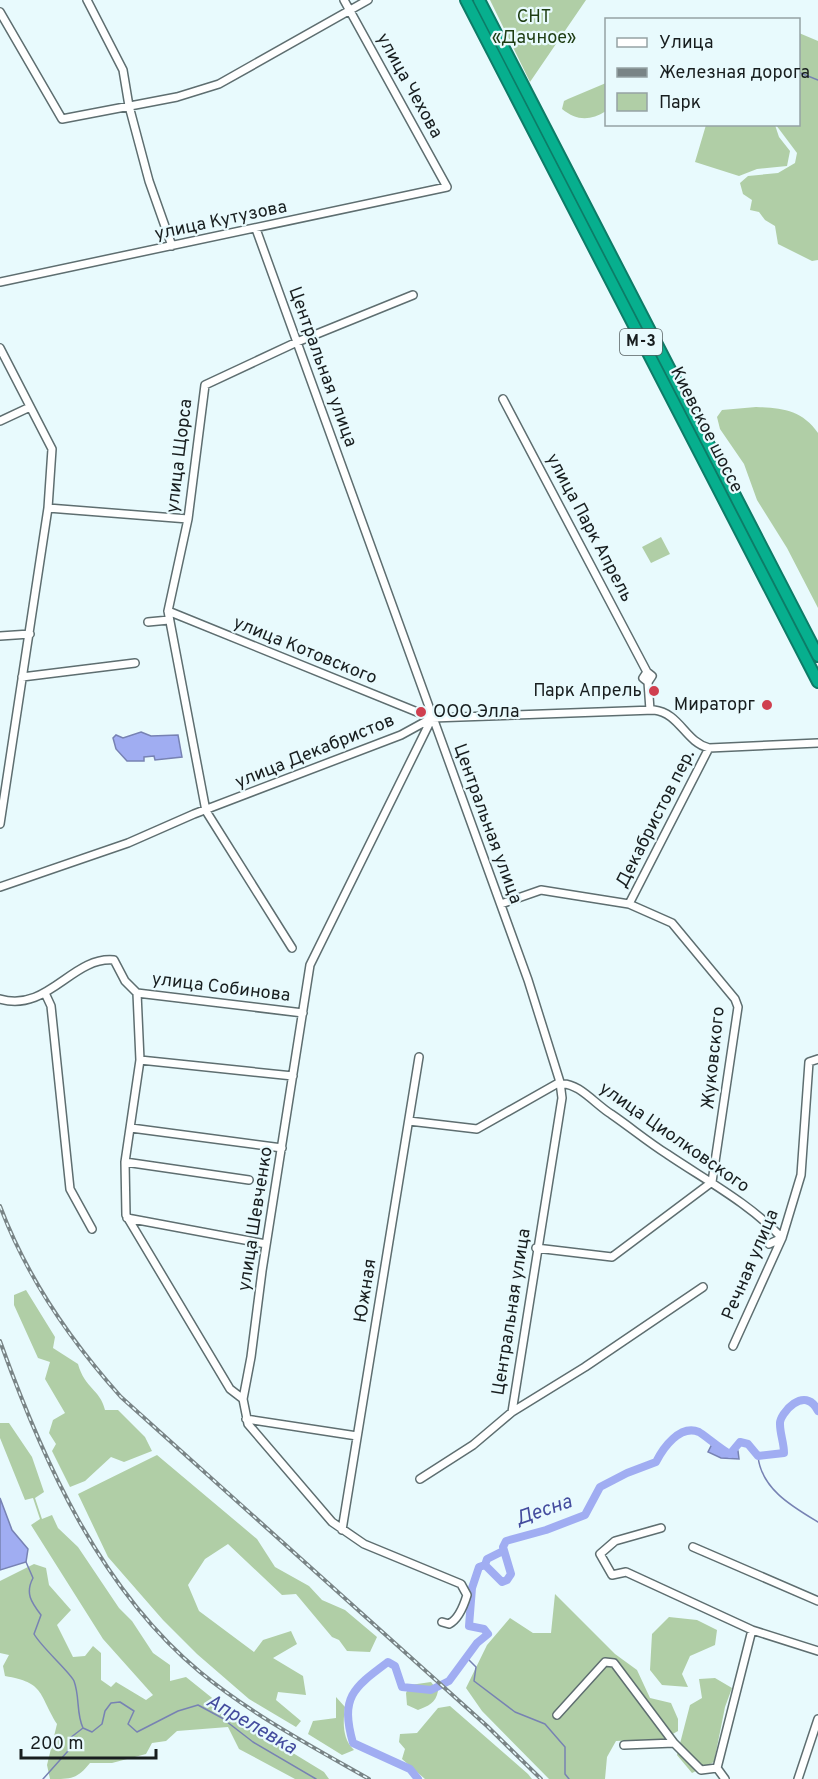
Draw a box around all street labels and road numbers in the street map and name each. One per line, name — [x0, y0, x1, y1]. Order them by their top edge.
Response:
street label: улица Чехова — [371, 29, 447, 143]
street label: улица Кутузова — [153, 196, 289, 246]
street label: Центральная улица — [282, 284, 362, 450]
road number: М-3 — [620, 329, 662, 355]
street label: Киевское шоссе — [664, 363, 748, 497]
street label: улица Щорса — [162, 398, 198, 514]
street label: улица Парк Апрель — [540, 450, 638, 606]
street label: улица Котовского — [230, 612, 380, 690]
street label: улица Декабристов — [232, 710, 398, 794]
street label: Центральная улица — [447, 741, 527, 907]
street label: Декабристов пер. — [611, 746, 701, 892]
street label: улица Собинова — [150, 968, 292, 1008]
street label: Жуковского — [697, 1005, 731, 1111]
street label: улица Циолковского — [594, 1077, 754, 1199]
street label: улица Шевченко — [233, 1145, 279, 1293]
street label: Речная улица — [717, 1206, 785, 1324]
street label: Центральная улица — [487, 1227, 537, 1397]
street label: Южная — [350, 1257, 382, 1325]

